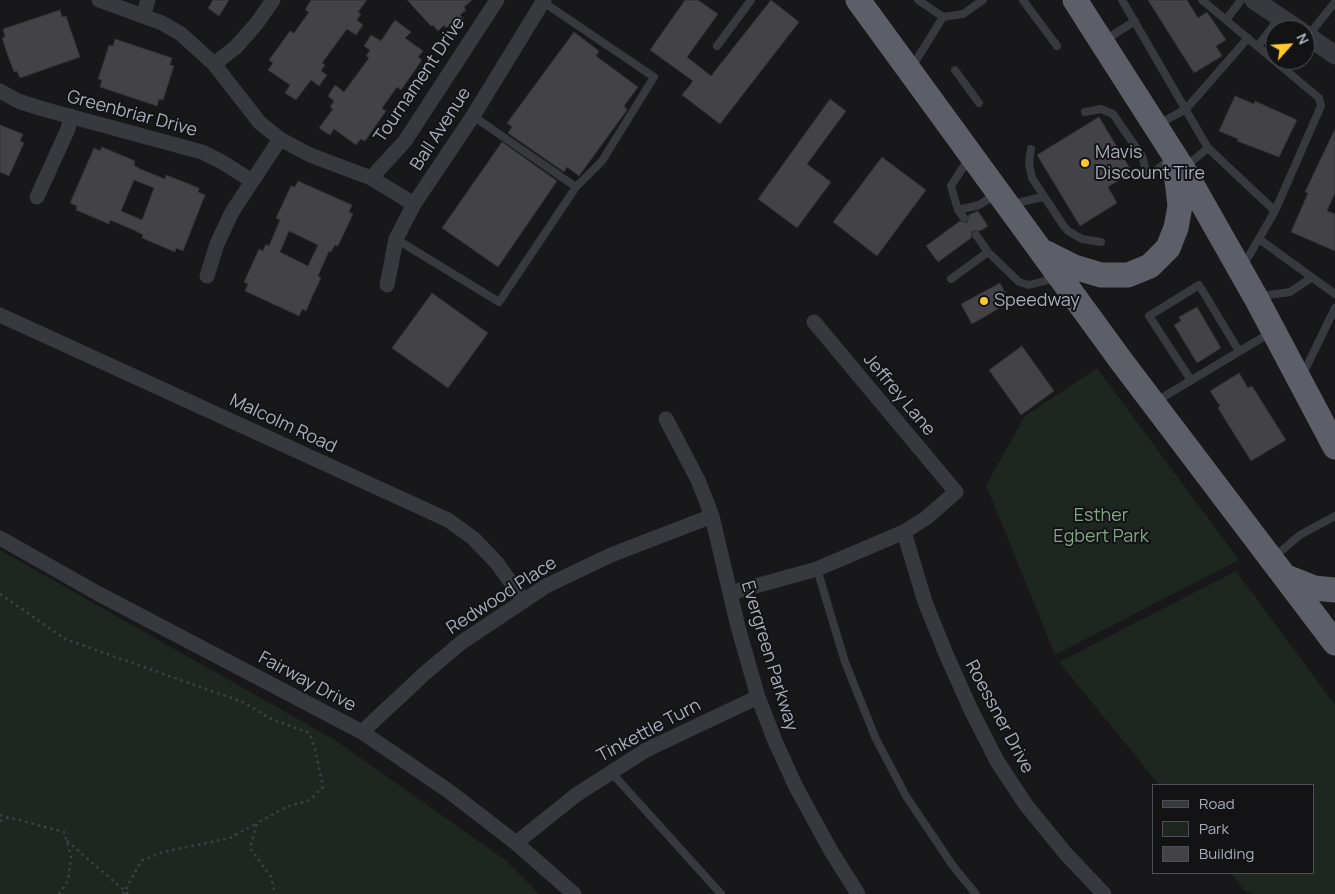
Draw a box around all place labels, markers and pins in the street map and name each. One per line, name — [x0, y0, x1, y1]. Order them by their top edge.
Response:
place label: Mavis Discount Tire — [1095, 142, 1205, 184]
marker: Mavis Discount Tire — [1079, 157, 1091, 169]
place label: Speedway — [994, 290, 1080, 312]
marker: Speedway — [978, 295, 990, 307]

